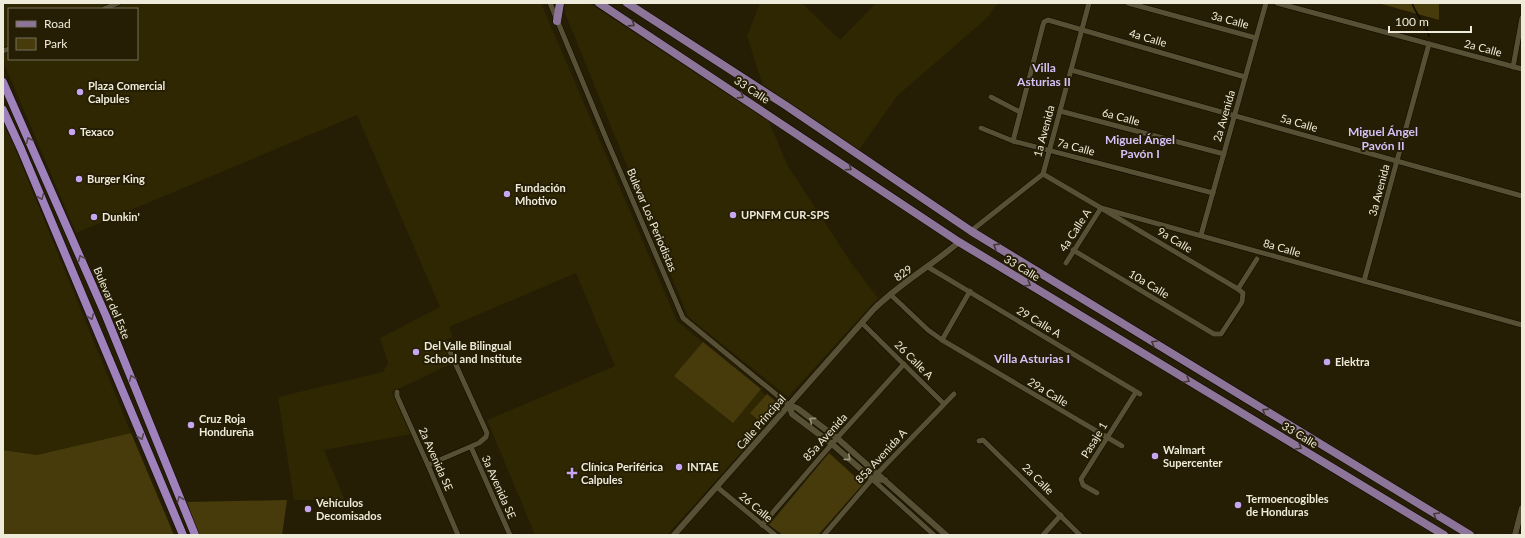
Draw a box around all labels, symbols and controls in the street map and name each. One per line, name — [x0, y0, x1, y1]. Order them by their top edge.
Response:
legend — [8, 8, 138, 60]
street label: 3a Calle — [1210, 8, 1251, 31]
scale bar — [1389, 8, 1471, 34]
text: 100 m — [1395, 14, 1429, 29]
text: Road — [44, 16, 71, 31]
one-way arrow — [628, 20, 635, 27]
street label: 4a Calle — [1128, 26, 1169, 49]
text: Park — [44, 36, 68, 51]
street label: 2a Calle — [1463, 36, 1504, 59]
district label: Villa Asturias II — [1016, 60, 1071, 89]
street label: 33 Calle — [732, 73, 772, 106]
place label: Plaza Comercial Calpules — [88, 79, 166, 105]
marker: Plaza Comercial Calpules — [75, 87, 85, 97]
street label: 2a Avenida — [1210, 89, 1237, 143]
one-way arrow — [736, 91, 743, 98]
street label: 1a Avenida — [1030, 104, 1057, 158]
street label: 6a Calle — [1101, 105, 1142, 128]
street label: 5a Calle — [1279, 111, 1320, 134]
district label: Miguel Ángel Pavón II — [1348, 124, 1418, 153]
place label: Texaco — [80, 125, 114, 138]
marker: Texaco — [67, 127, 77, 137]
district label: Miguel Ángel Pavón I — [1105, 132, 1175, 161]
street label: 7a Calle — [1056, 135, 1097, 158]
one-way arrow — [26, 136, 34, 144]
one-way arrow — [845, 163, 852, 171]
street label: 3a Avenida — [1365, 163, 1392, 217]
street label: Bulevar Los Periodistas — [625, 166, 680, 274]
place label: Burger King — [87, 172, 145, 185]
marker: Burger King — [74, 174, 84, 184]
place label: Fundación Mhotivo — [515, 181, 566, 207]
marker: Fundación Mhotivo — [502, 189, 512, 199]
one-way arrow — [37, 193, 45, 200]
street label: 4a Calle A — [1056, 205, 1094, 254]
place label: UPNFM CUR-SPS — [741, 208, 829, 221]
place label: Dunkin' — [102, 210, 140, 223]
marker: UPNFM CUR-SPS — [728, 210, 738, 220]
marker: Dunkin' — [89, 212, 99, 222]
street label: 9a Calle — [1155, 224, 1195, 255]
street label: 8a Calle — [1262, 236, 1303, 259]
one-way arrow — [993, 244, 1000, 251]
street label: 33 Calle — [1002, 252, 1043, 283]
one-way arrow — [78, 255, 86, 262]
street label: 829 — [891, 262, 914, 283]
street label: Bulevar del Este — [91, 265, 134, 341]
street label: 10a Calle — [1127, 266, 1172, 301]
one-way arrow — [1024, 280, 1031, 287]
street label: 29 Calle A — [1015, 303, 1064, 340]
one-way arrow — [87, 313, 95, 320]
street label: 26 Calle A — [892, 338, 937, 382]
place label: Del Valle Bilingual School and Institute — [424, 339, 522, 365]
one-way arrow — [1151, 341, 1158, 348]
marker: Del Valle Bilingual School and Institute — [411, 347, 421, 357]
district label: Villa Asturias I — [993, 351, 1070, 366]
place label: Elektra — [1335, 355, 1370, 368]
marker: Elektra — [1322, 357, 1332, 367]
street label: 29a Calle — [1026, 374, 1071, 409]
one-way arrow — [128, 375, 136, 382]
one-way arrow — [1183, 376, 1190, 383]
street label: Calle Principal — [733, 392, 788, 452]
one-way arrow — [1262, 409, 1269, 416]
street label: 85a Avenida — [800, 410, 849, 463]
place label: Cruz Roja Hondureña — [199, 412, 254, 438]
one-way arrow — [809, 417, 816, 424]
street label: Pasaje 1 — [1078, 419, 1109, 460]
street label: 33 Calle — [1280, 419, 1321, 450]
marker: Cruz Roja Hondureña — [186, 420, 196, 430]
street label: 2a Avenida SE — [417, 425, 456, 493]
street label: 85a Avenida A — [852, 425, 909, 485]
one-way arrow — [137, 433, 145, 440]
place label: Walmart Supercenter — [1163, 443, 1223, 469]
one-way arrow — [1295, 443, 1302, 450]
marker: Walmart Supercenter — [1150, 451, 1160, 461]
street label: 3a Avenida SE — [480, 453, 519, 521]
one-way arrow — [843, 453, 851, 460]
place label: Clínica Periférica Calpules — [581, 460, 663, 486]
place label: INTAE — [687, 460, 719, 473]
street label: 2a Calle — [1020, 460, 1057, 497]
marker: INTAE — [674, 462, 684, 472]
marker: Clínica Periférica Calpules — [566, 467, 578, 479]
street label: 26 Calle — [737, 489, 776, 524]
place label: Termoencogibles de Honduras — [1246, 492, 1329, 518]
one-way arrow — [177, 496, 185, 503]
place label: Vehículos Decomisados — [315, 496, 382, 522]
marker: Termoencogibles de Honduras — [1233, 500, 1243, 510]
marker: Vehículos Decomisados — [303, 504, 313, 514]
one-way arrow — [1433, 512, 1440, 520]

